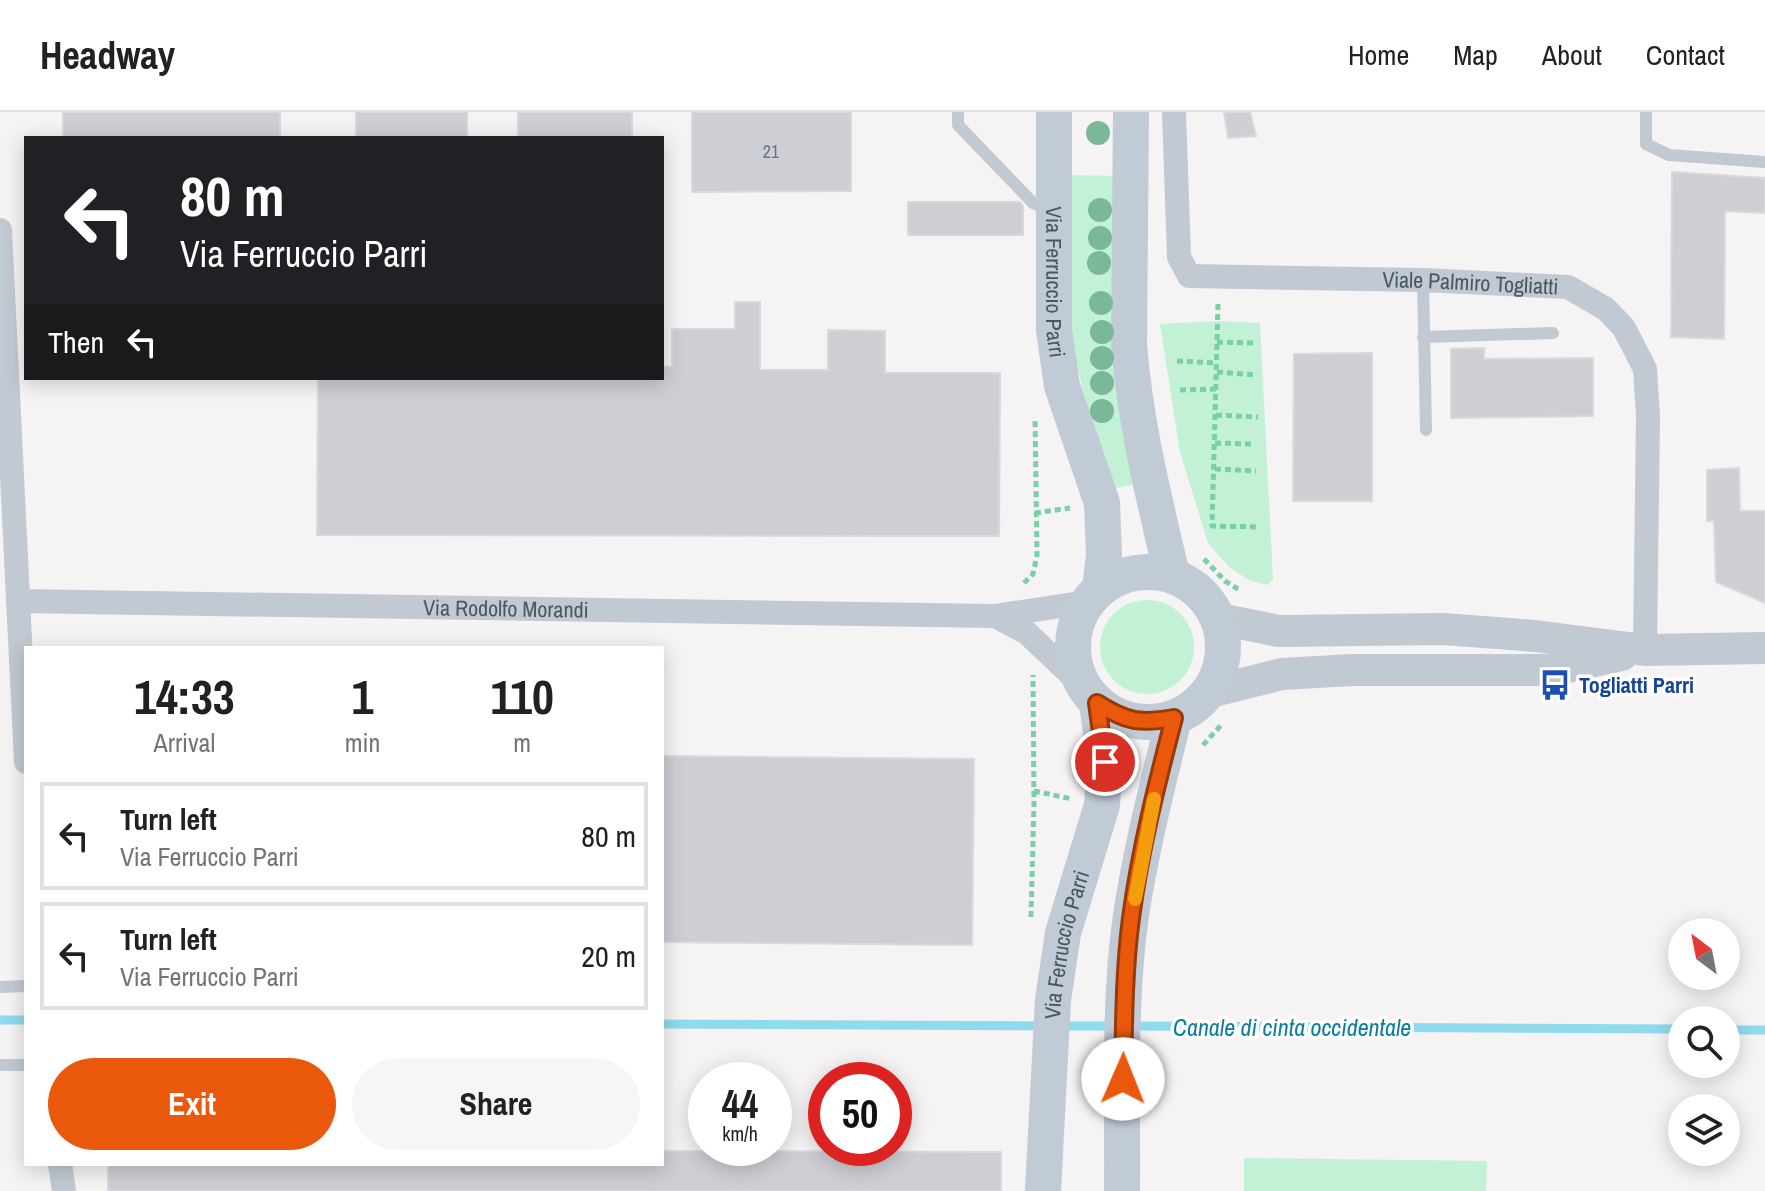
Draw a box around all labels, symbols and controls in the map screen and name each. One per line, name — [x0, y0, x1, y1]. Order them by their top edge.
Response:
text: Headway — [40, 30, 175, 81]
text: Home — [1348, 36, 1409, 74]
text: Map — [1453, 36, 1498, 74]
text: About — [1542, 36, 1602, 74]
text: Contact — [1646, 36, 1725, 74]
house number: 21 — [763, 139, 780, 164]
text: 80 m — [180, 158, 285, 233]
icon: left — [48, 168, 152, 272]
street label: Via Ferruccio Parri — [1039, 206, 1073, 360]
text: Via Ferruccio Parri — [180, 230, 427, 278]
street label: Viale Palmiro Togliatti — [1382, 264, 1559, 302]
icon: left — [120, 320, 164, 364]
text: Then — [48, 322, 104, 362]
street label: Via Rodolfo Morandi — [423, 592, 589, 625]
text: 14:33 — [134, 664, 235, 729]
text: 1 — [352, 664, 374, 729]
text: 110 — [490, 664, 554, 729]
bus stop icon: Togliatti Parri — [1538, 668, 1572, 702]
place label: Togliatti Parri — [1579, 670, 1694, 700]
text: Arrival — [154, 725, 215, 760]
text: min — [345, 725, 380, 760]
text: m — [513, 725, 531, 760]
pin — [1071, 728, 1139, 796]
icon: arrive — [1083, 740, 1127, 784]
text: Turn left — [120, 799, 217, 839]
icon: left — [52, 814, 96, 858]
text: 80 m — [581, 816, 636, 856]
text: Via Ferruccio Parri — [120, 839, 299, 874]
street label: Via Ferruccio Parri — [1037, 867, 1096, 1020]
north arrow — [1668, 918, 1740, 990]
map controls — [1668, 918, 1740, 1166]
text: Turn left — [120, 919, 217, 959]
icon: left — [52, 934, 96, 978]
text: 20 m — [581, 936, 636, 976]
text: Via Ferruccio Parri — [120, 959, 299, 994]
button: search — [1668, 1006, 1740, 1078]
water label: Canale di cinta occidentale — [1173, 1011, 1411, 1043]
position arrow — [1081, 1037, 1165, 1121]
button: Exit — [48, 1058, 336, 1150]
button: Share — [352, 1058, 640, 1150]
speed limit sign: 50 — [808, 1062, 912, 1166]
text: 44 — [722, 1077, 758, 1130]
button: layers — [1668, 1094, 1740, 1166]
text: km/h — [722, 1120, 758, 1147]

